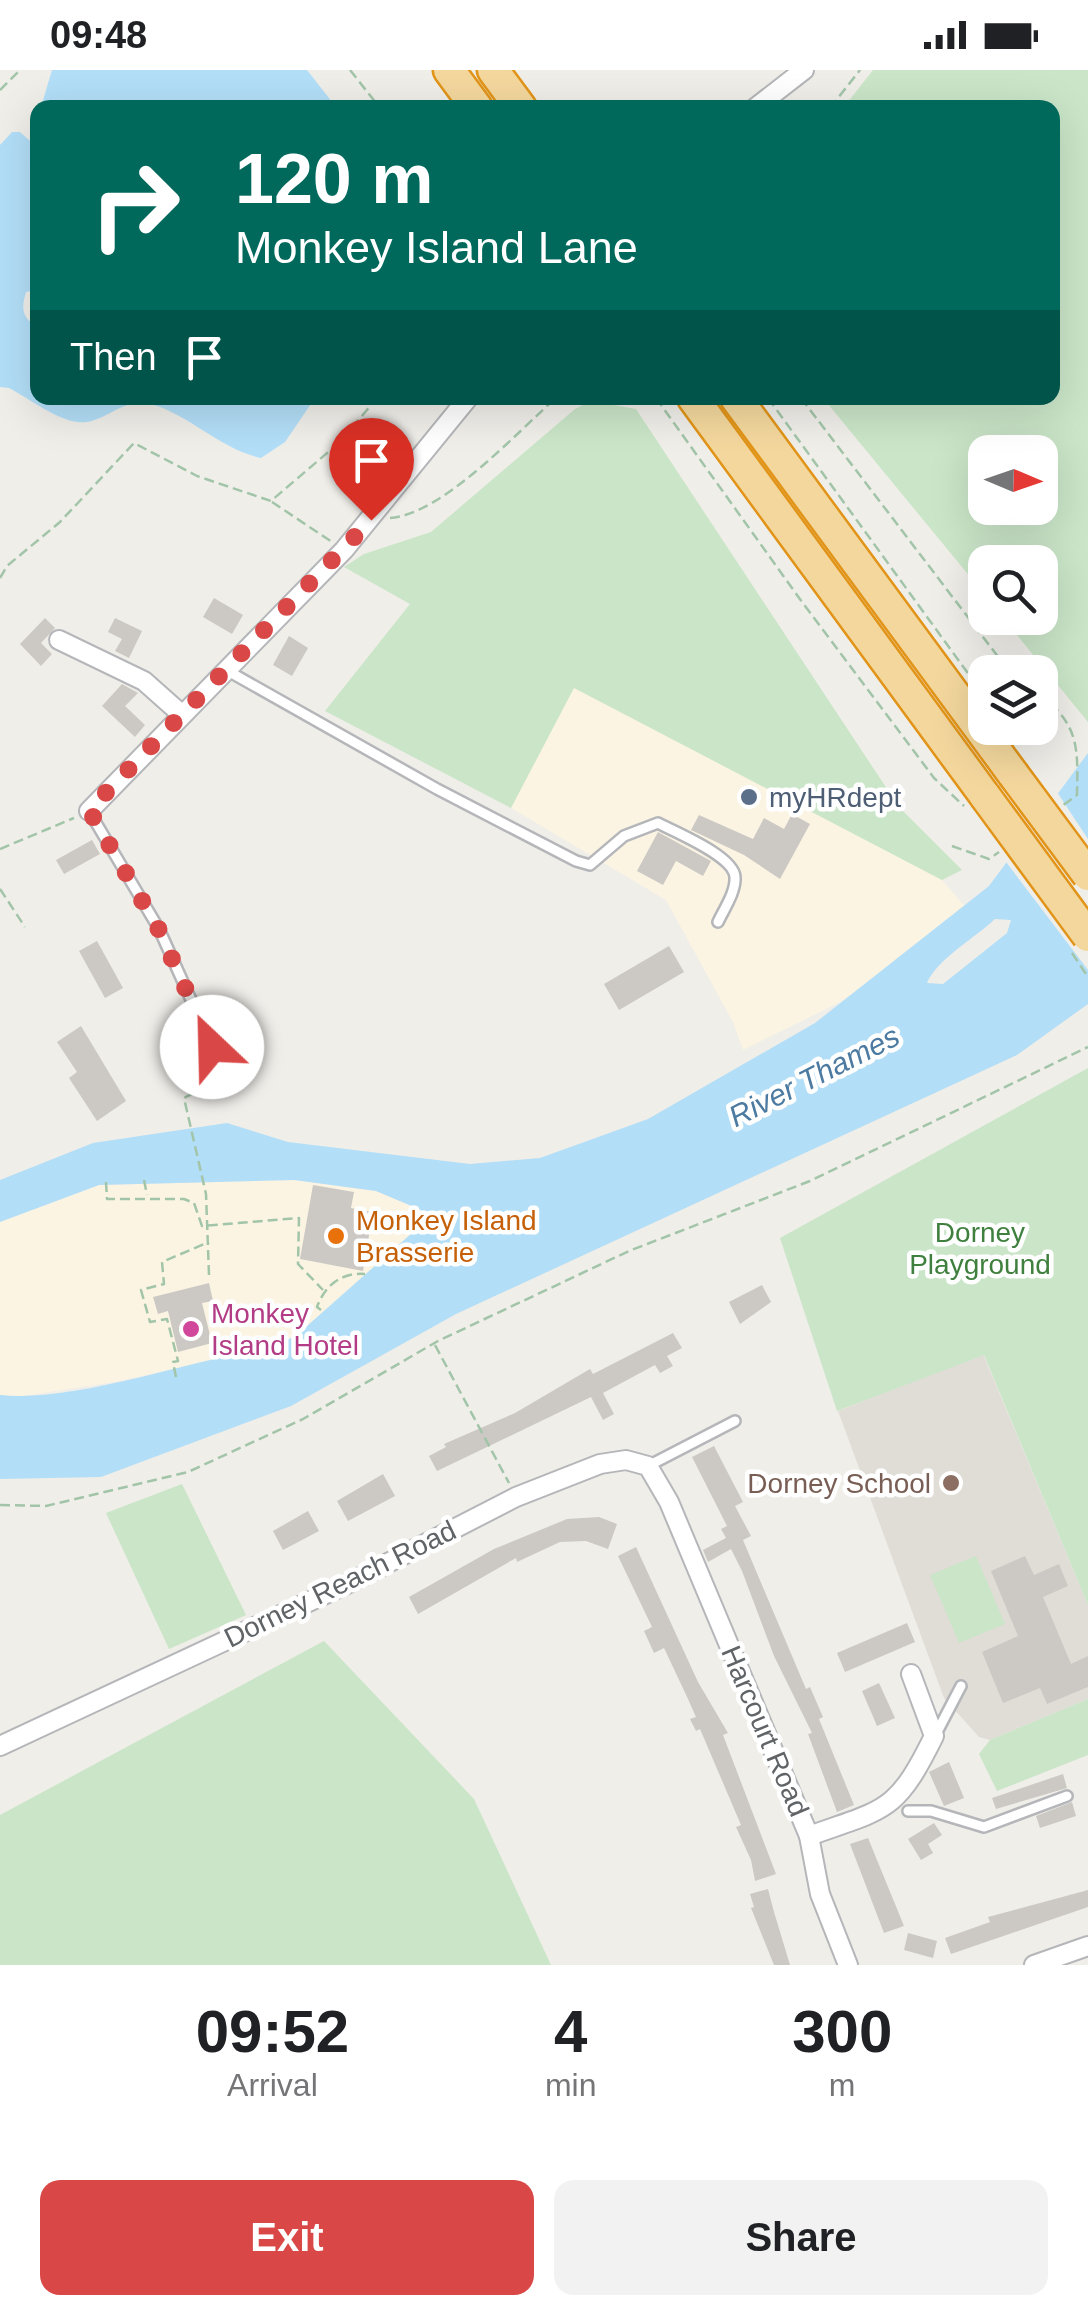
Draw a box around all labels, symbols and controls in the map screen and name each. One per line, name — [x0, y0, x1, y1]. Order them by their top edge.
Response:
text: 09:48 — [50, 14, 147, 56]
icon: right — [70, 140, 200, 270]
text: 120 m — [235, 140, 433, 218]
text: Monkey Island Lane — [235, 222, 638, 273]
icon: arrive — [177, 330, 232, 385]
text: Then — [70, 336, 157, 378]
pin — [329, 418, 414, 521]
icon: arrive — [344, 433, 399, 488]
north arrow — [968, 435, 1058, 525]
map controls — [968, 435, 1058, 745]
button: search — [968, 545, 1058, 635]
button: layers — [968, 655, 1058, 745]
place label: myHRdept — [769, 782, 901, 813]
marker: myHRdept — [738, 786, 760, 808]
position arrow — [160, 995, 264, 1099]
water label: River Thames — [723, 1019, 905, 1133]
place label: Monkey Island Brasserie — [356, 1205, 537, 1268]
park label: Dorney Playground — [909, 1217, 1051, 1280]
marker: Monkey Island Brasserie — [325, 1225, 347, 1247]
place label: Monkey Island Hotel — [211, 1298, 359, 1361]
marker: Monkey Island Hotel — [180, 1318, 202, 1340]
place label: Dorney School — [747, 1468, 931, 1499]
marker: Dorney School — [940, 1472, 962, 1494]
street label: Dorney Reach Road — [219, 1514, 461, 1654]
street label: Harcourt Road — [715, 1641, 815, 1821]
text: 09:52 — [196, 1998, 349, 2065]
text: 4 — [554, 1998, 587, 2065]
text: 300 — [792, 1998, 892, 2065]
text: Arrival — [227, 2067, 318, 2103]
text: min — [545, 2067, 596, 2103]
text: m — [829, 2067, 856, 2103]
button: Exit — [40, 2180, 534, 2295]
button: Share — [554, 2180, 1048, 2295]

